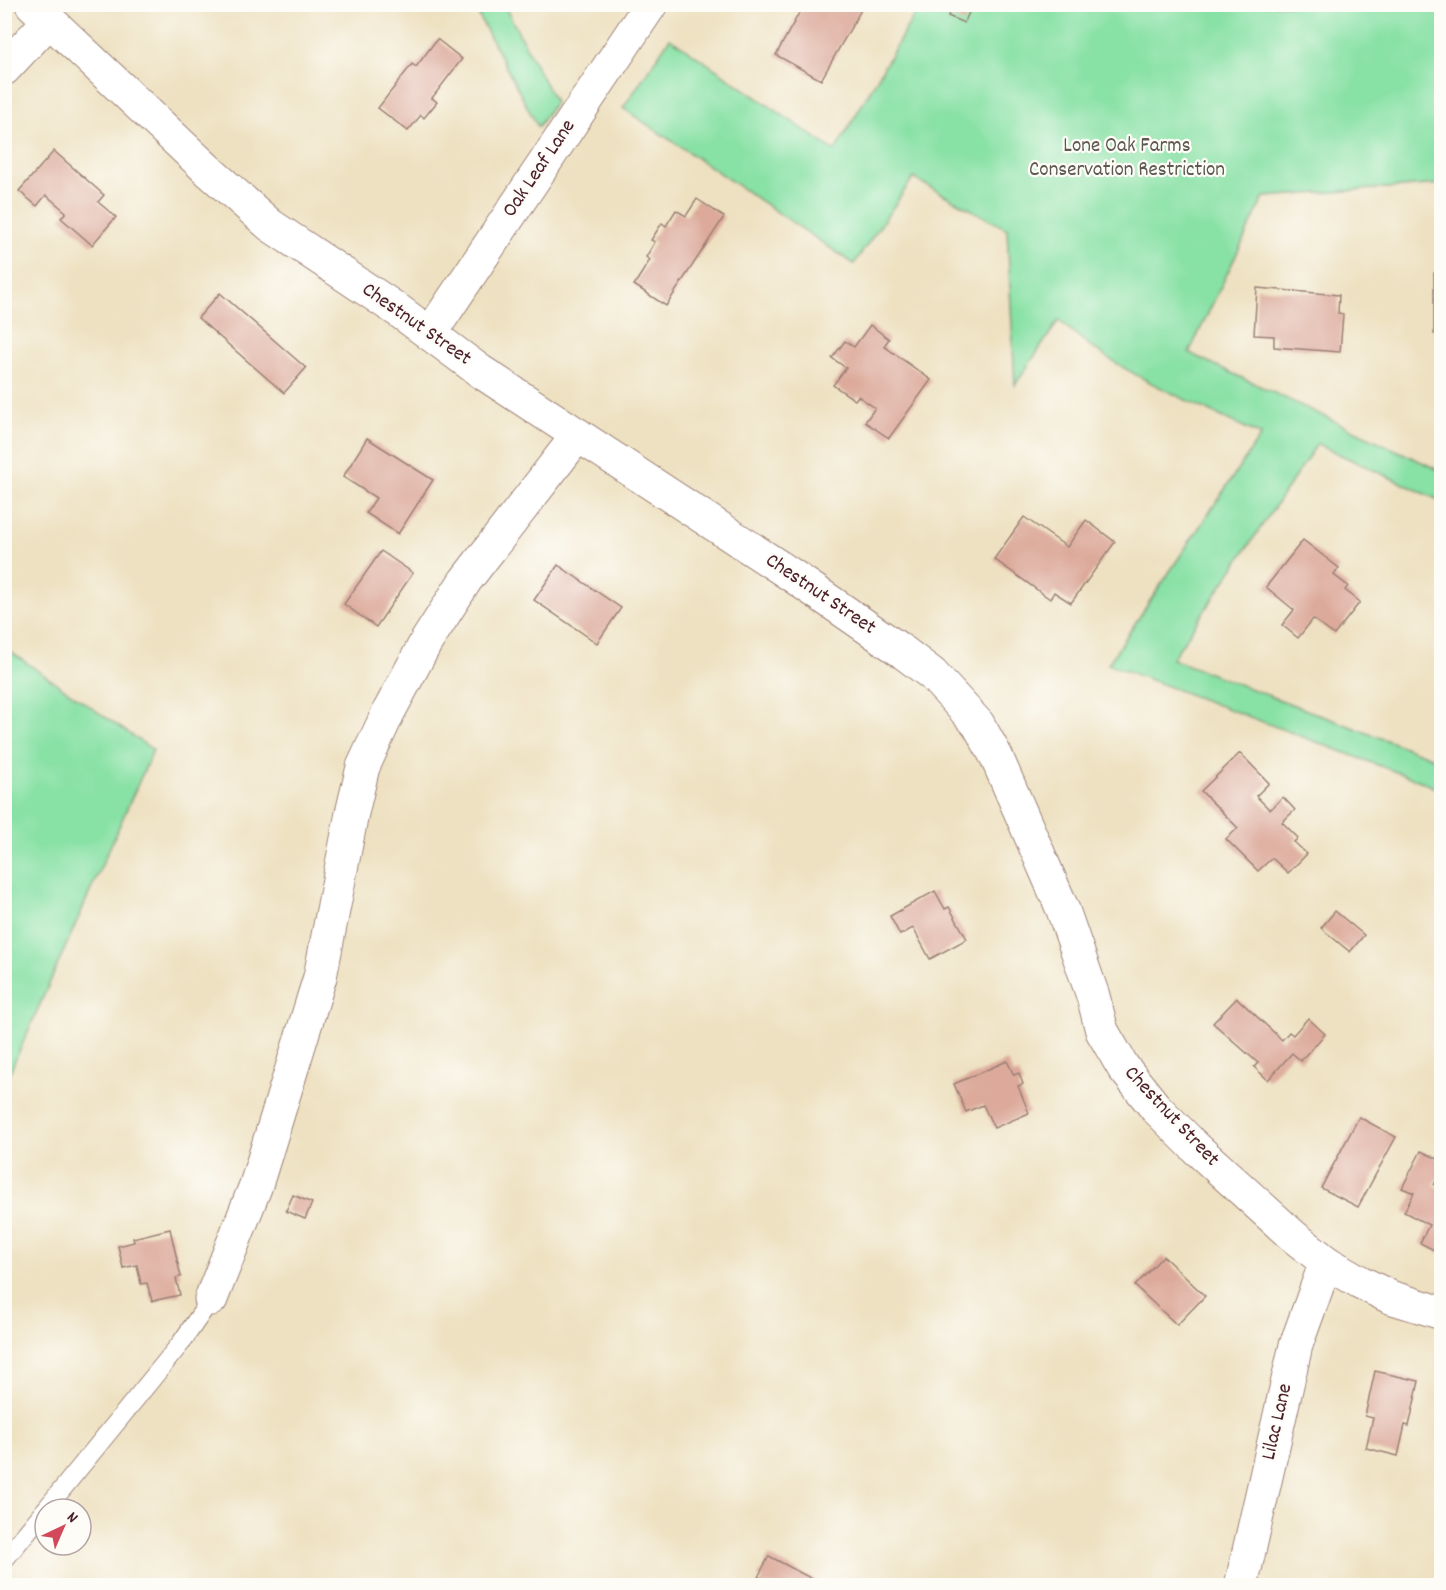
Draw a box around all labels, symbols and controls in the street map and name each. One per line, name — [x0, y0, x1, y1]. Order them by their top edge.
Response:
street label: Oak Leaf Lane — [496, 114, 584, 224]
park label: Lone Oak Farms Conservation Restriction — [1029, 132, 1225, 186]
street label: Chestnut Street — [355, 276, 477, 374]
street label: Chestnut Street — [758, 547, 882, 643]
street label: Chestnut Street — [1116, 1060, 1226, 1174]
street label: Lilac Lane — [1255, 1381, 1301, 1463]
north arrow — [33, 1497, 93, 1557]
text: N — [61, 1507, 83, 1529]

